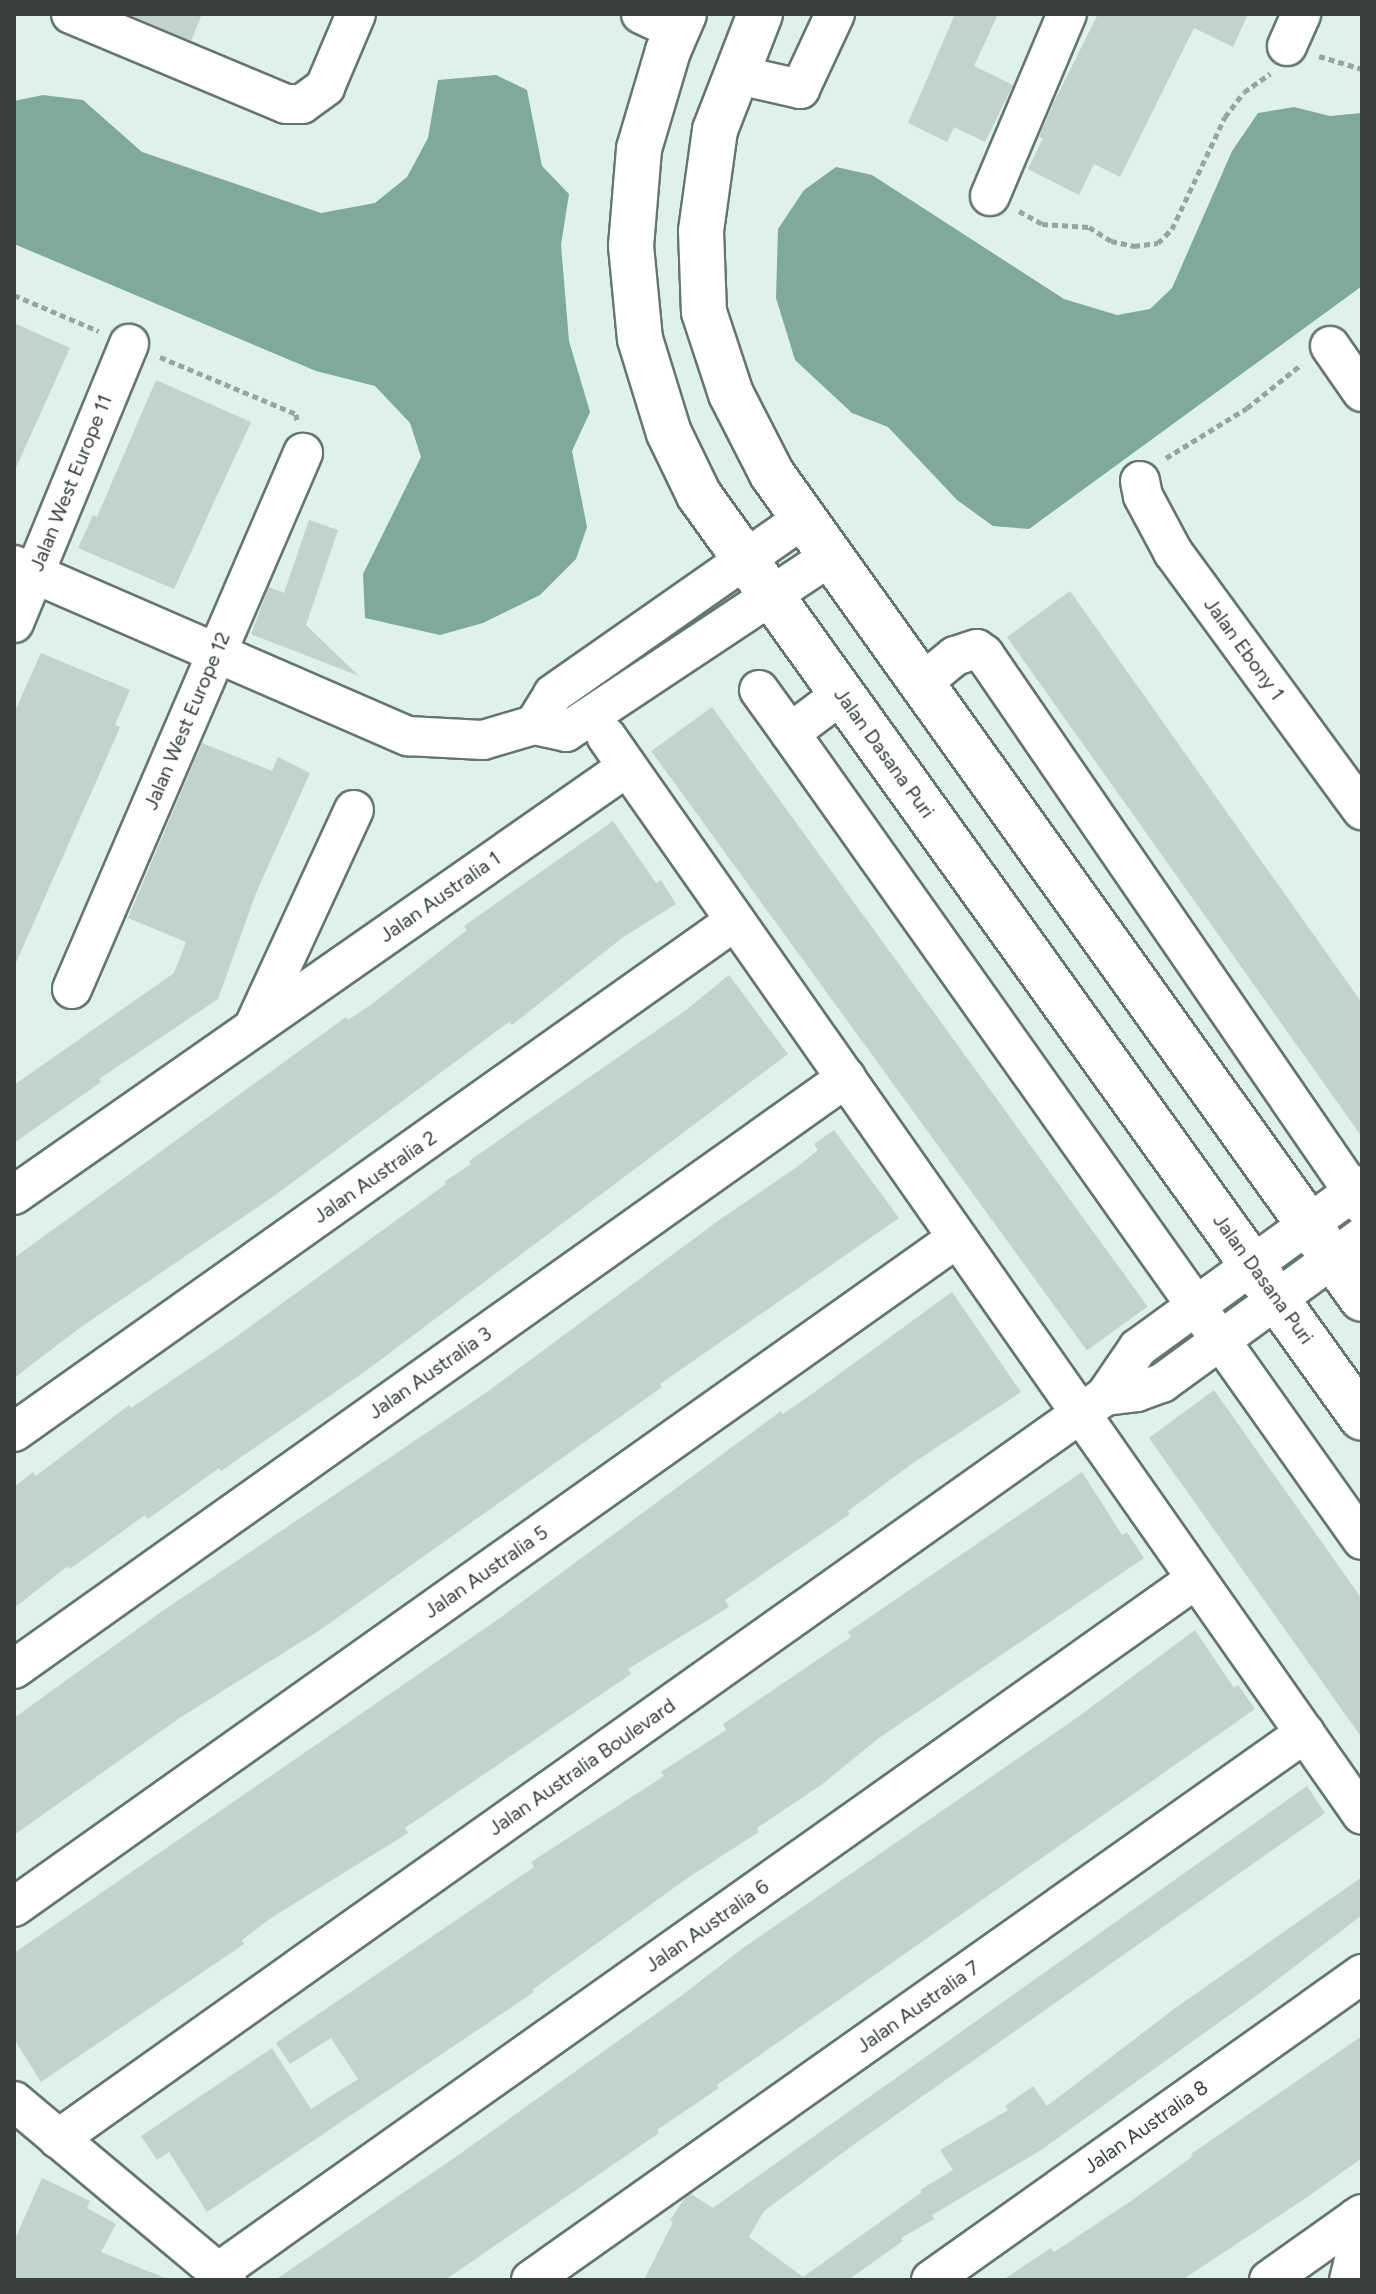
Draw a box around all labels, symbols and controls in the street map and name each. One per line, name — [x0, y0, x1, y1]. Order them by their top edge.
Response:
street label: Jalan West Europe 11 — [25, 391, 117, 575]
street label: Jalan Ebony 1 — [1199, 593, 1289, 705]
street label: Jalan West Europe 12 — [139, 628, 235, 814]
street label: Jalan Dasana Puri — [829, 683, 939, 823]
street label: Jalan Australia 1 — [375, 846, 505, 948]
street label: Jalan Australia 2 — [309, 1126, 441, 1228]
street label: Jalan Dasana Puri — [1208, 1209, 1318, 1349]
street label: Jalan Australia 3 — [364, 1322, 496, 1424]
street label: Jalan Australia 5 — [420, 1520, 552, 1624]
street label: Jalan Australia Boulevard — [484, 1693, 680, 1841]
street label: Jalan Australia 6 — [641, 1875, 773, 1977]
street label: Jalan Australia 7 — [852, 1956, 984, 2058]
street label: Jalan Australia 8 — [1079, 2075, 1213, 2179]

